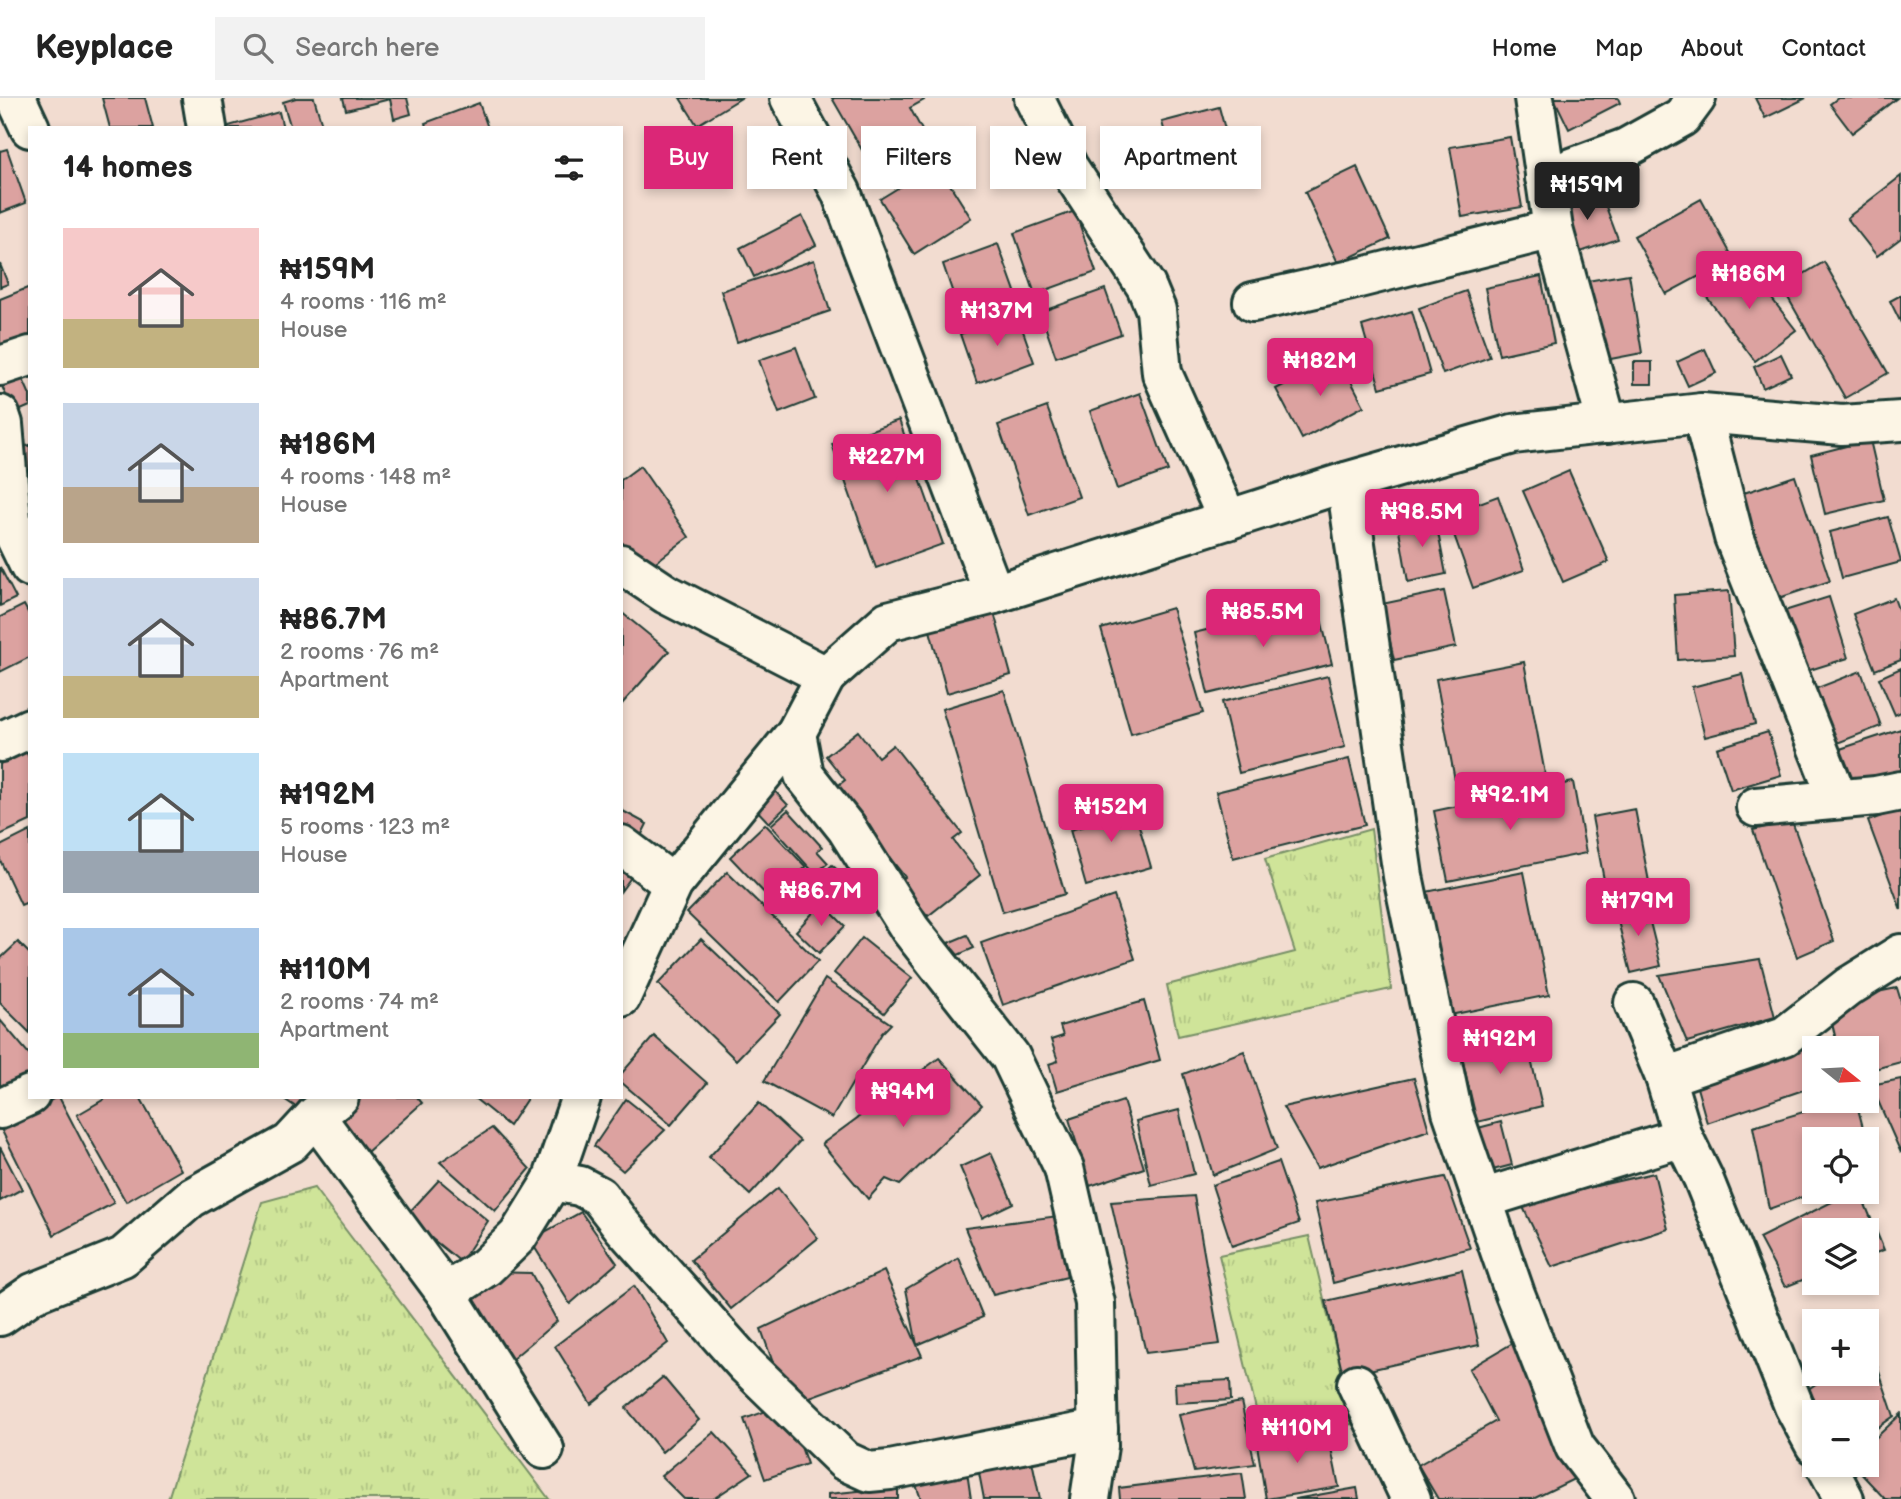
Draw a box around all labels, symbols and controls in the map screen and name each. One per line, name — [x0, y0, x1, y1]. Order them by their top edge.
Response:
search box — [215, 17, 705, 80]
text: Keyplace — [35, 28, 173, 68]
icon: search — [239, 29, 277, 67]
text: Search here — [295, 33, 439, 64]
text: Home — [1492, 34, 1557, 63]
text: Map — [1595, 34, 1643, 63]
text: About — [1681, 34, 1743, 63]
text: Contact — [1781, 34, 1866, 63]
chip: Buy — [644, 126, 733, 189]
chip: Rent — [747, 126, 847, 189]
chip: Filters — [861, 126, 976, 189]
chip: New — [990, 126, 1086, 189]
chip: Apartment — [1100, 126, 1261, 189]
icon: filters — [550, 149, 588, 187]
text: 14 homes — [63, 150, 192, 186]
pin: ₦159M — [1538, 162, 1636, 222]
text: ₦159M — [1551, 171, 1623, 199]
text: ₦159M — [280, 252, 375, 288]
pin: ₦186M — [1700, 252, 1798, 311]
icon: home — [119, 256, 203, 340]
text: ₦186M — [1712, 260, 1786, 288]
text: 4 rooms · 116 m² — [280, 288, 447, 316]
pin: ₦137M — [948, 288, 1046, 348]
text: ₦137M — [961, 297, 1033, 325]
text: House — [280, 316, 347, 344]
pin: ₦182M — [1271, 338, 1369, 398]
text: ₦182M — [1283, 347, 1357, 375]
text: ₦186M — [280, 427, 376, 463]
icon: home — [119, 431, 203, 515]
pin: ₦227M — [838, 434, 936, 494]
text: ₦227M — [849, 443, 925, 471]
text: 4 rooms · 148 m² — [280, 463, 451, 491]
pin: ₦98.5M — [1365, 490, 1479, 549]
text: House — [280, 491, 347, 519]
text: ₦98.5M — [1381, 498, 1463, 526]
pin: ₦85.5M — [1206, 589, 1320, 649]
text: ₦85.5M — [1222, 598, 1304, 626]
text: ₦86.7M — [280, 602, 387, 638]
icon: home — [119, 606, 203, 690]
text: 2 rooms · 76 m² — [280, 638, 439, 666]
text: Apartment — [280, 666, 389, 694]
pin: ₦92.1M — [1453, 772, 1567, 832]
text: ₦192M — [280, 777, 376, 813]
icon: home — [119, 781, 203, 865]
text: ₦92.1M — [1471, 781, 1549, 809]
pin: ₦152M — [1062, 784, 1160, 844]
text: ₦152M — [1074, 793, 1148, 821]
text: 5 rooms · 123 m² — [280, 813, 450, 841]
text: House — [280, 841, 347, 869]
pin: ₦86.7M — [764, 868, 878, 928]
text: ₦86.7M — [780, 877, 862, 905]
pin: ₦179M — [1589, 878, 1687, 938]
text: ₦179M — [1602, 887, 1674, 915]
text: ₦110M — [280, 952, 371, 988]
icon: home — [119, 956, 203, 1040]
text: 2 rooms · 74 m² — [280, 988, 439, 1016]
text: Apartment — [280, 1016, 389, 1044]
pin: ₦192M — [1451, 1016, 1549, 1076]
text: ₦192M — [1463, 1025, 1537, 1053]
north arrow — [1802, 1036, 1880, 1113]
map controls — [1802, 1036, 1879, 1477]
pin: ₦94M — [862, 1070, 944, 1129]
text: ₦94M — [871, 1078, 935, 1106]
button: locate — [1802, 1127, 1879, 1204]
button: layers — [1802, 1218, 1879, 1295]
button: + — [1802, 1309, 1879, 1386]
button: − — [1802, 1400, 1879, 1477]
pin: ₦110M — [1248, 1406, 1346, 1465]
text: ₦110M — [1262, 1414, 1332, 1442]

